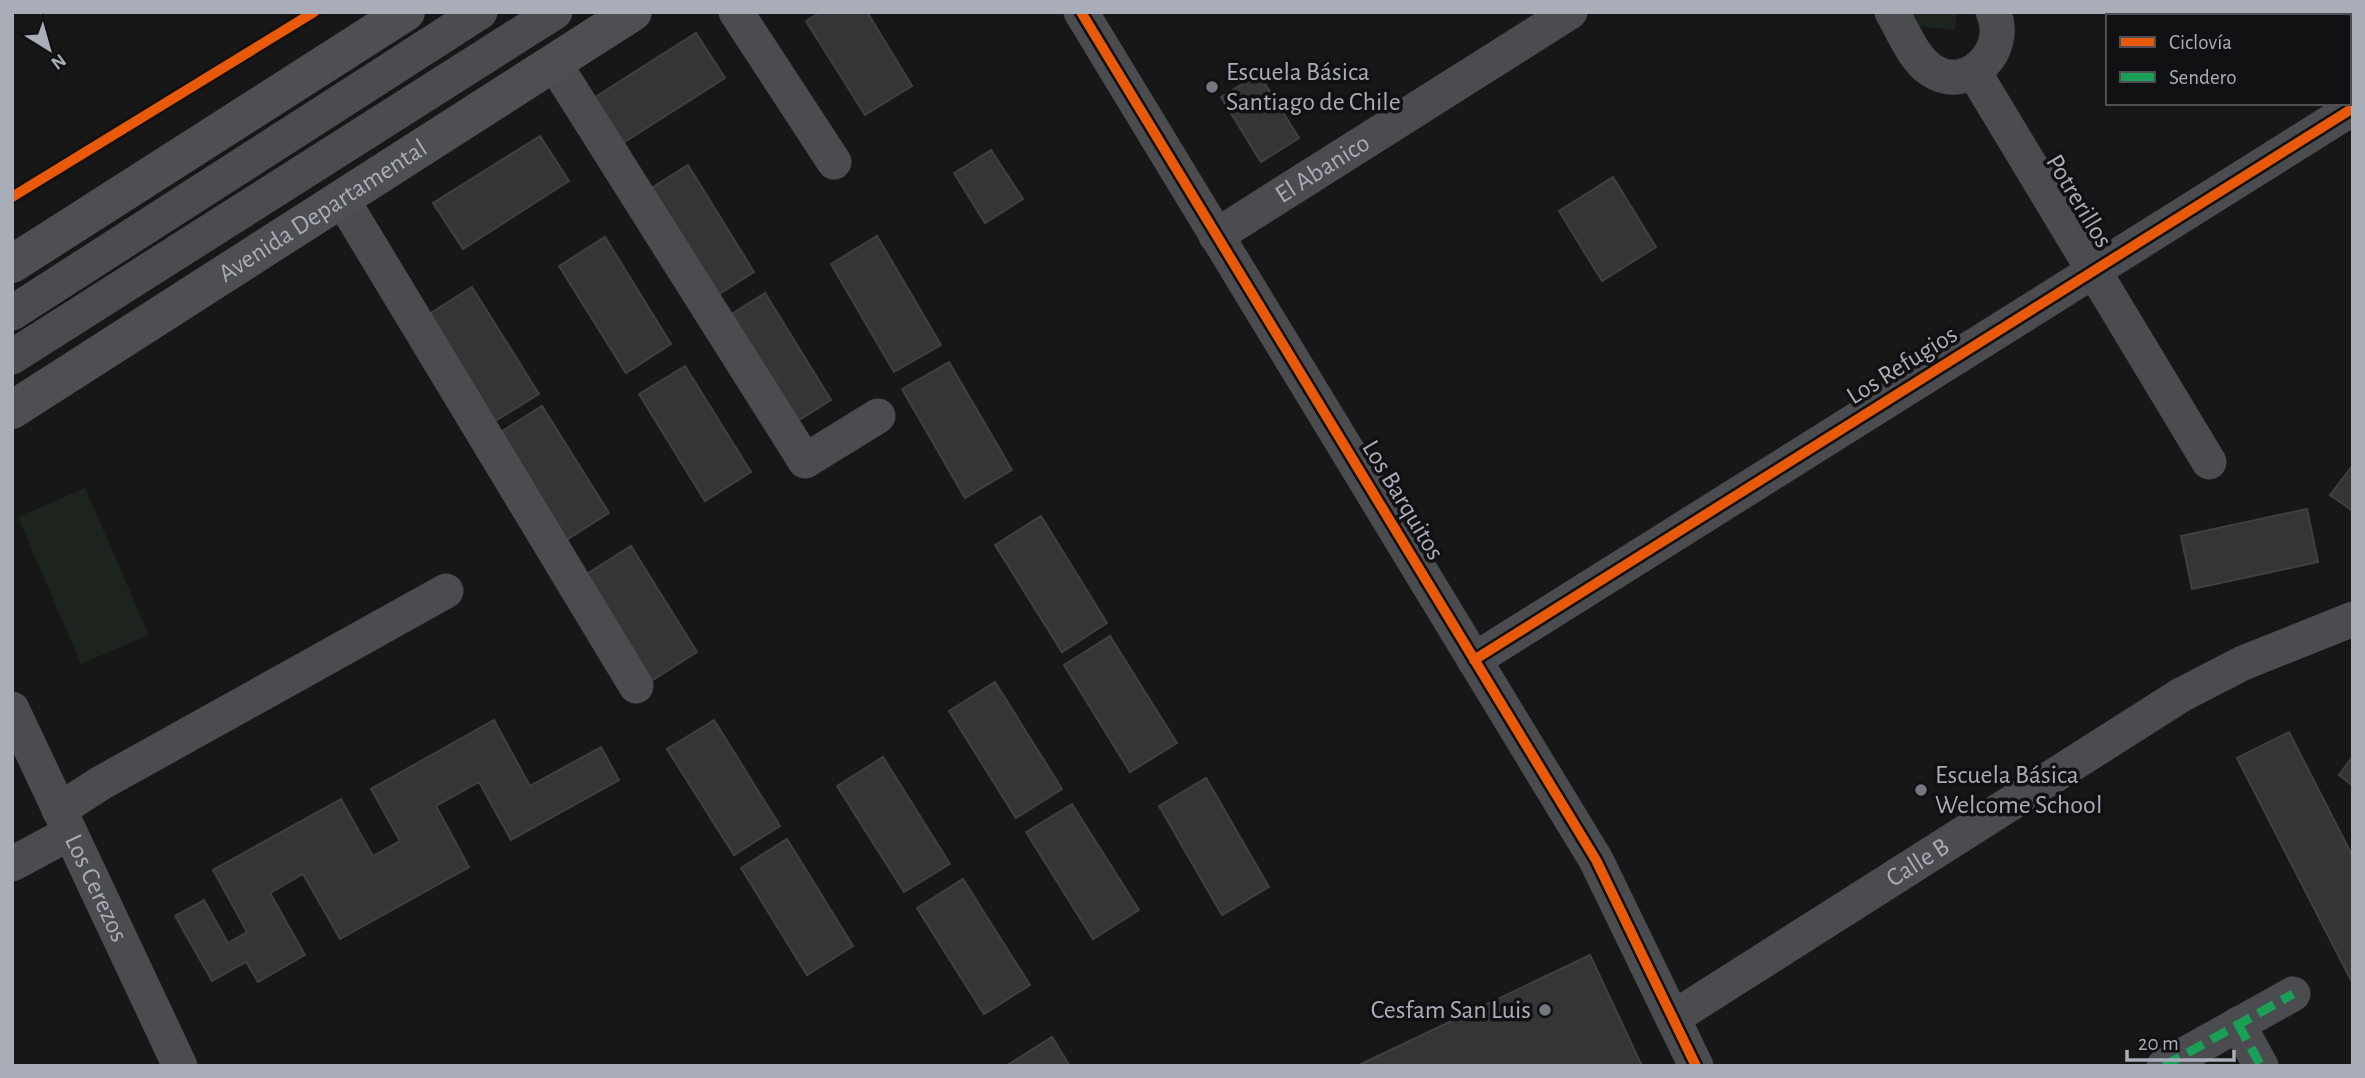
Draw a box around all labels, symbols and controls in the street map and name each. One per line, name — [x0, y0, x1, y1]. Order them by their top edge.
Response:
north arrow — [14, 14, 84, 84]
legend — [2106, 14, 2351, 105]
text: Ciclovía — [2169, 32, 2232, 53]
text: N — [47, 50, 69, 73]
place label: Escuela Básica Santiago de Chile — [1226, 59, 1401, 115]
text: Sendero — [2169, 67, 2237, 88]
marker: Escuela Básica Santiago de Chile — [1204, 79, 1220, 95]
street label: El Abanico — [1271, 129, 1374, 208]
street label: Avenida Departamental — [214, 135, 432, 287]
street label: Potrerillos — [2041, 150, 2117, 252]
street label: Los Refugios — [1842, 321, 1962, 409]
street label: Los Barquitos — [1357, 436, 1449, 564]
place label: Escuela Básica Welcome School — [1935, 762, 2102, 818]
marker: Escuela Básica Welcome School — [1913, 782, 1929, 798]
street label: Los Cerezos — [60, 830, 133, 946]
street label: Calle B — [1882, 833, 1954, 892]
place label: Cesfam San Luis — [1371, 997, 1531, 1023]
marker: Cesfam San Luis — [1537, 1002, 1553, 1018]
scale bar — [2127, 1018, 2234, 1062]
text: 20 m — [2138, 1033, 2179, 1054]

